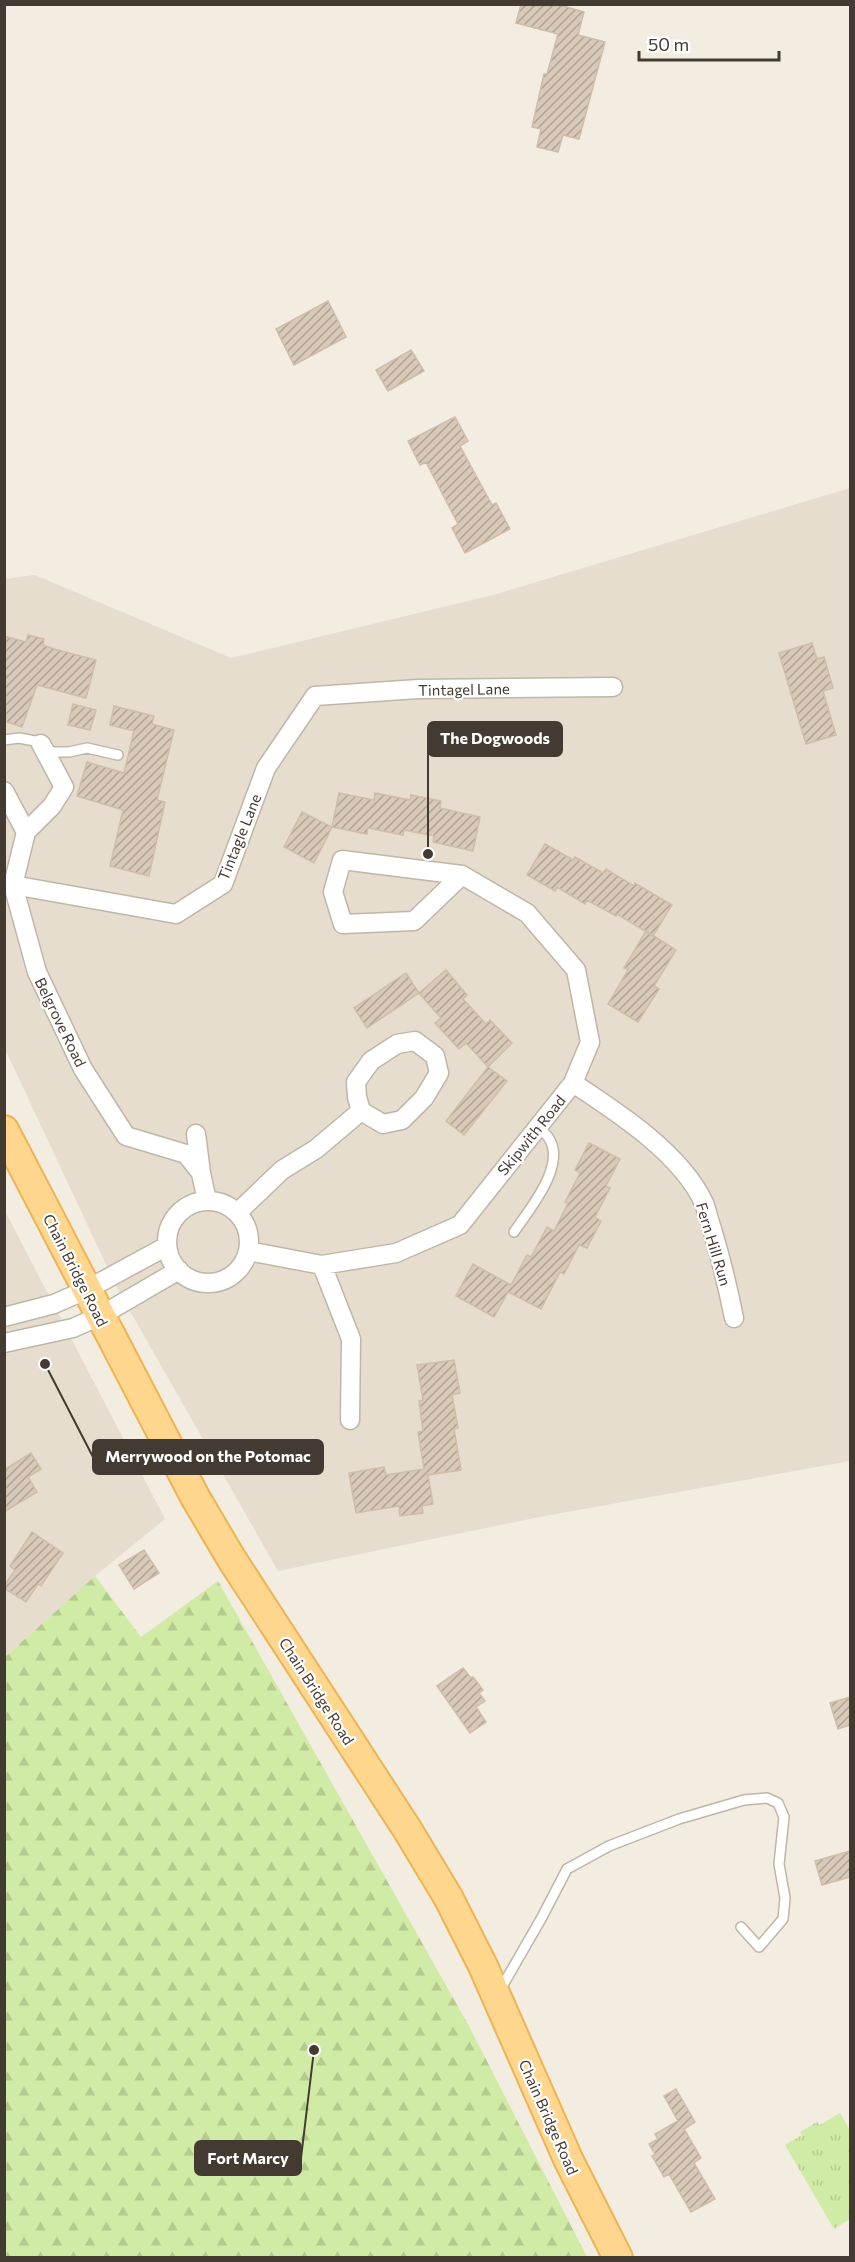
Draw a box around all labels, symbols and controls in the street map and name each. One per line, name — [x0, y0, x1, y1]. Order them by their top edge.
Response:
scale bar — [639, 24, 778, 62]
text: 50 m — [648, 33, 689, 55]
street label: Tintagel Lane — [418, 679, 510, 699]
callout: The Dogwoods — [428, 722, 562, 756]
text: The Dogwoods — [440, 728, 550, 747]
street label: Tintagle Lane — [213, 791, 265, 883]
street label: Belgrove Road — [32, 974, 90, 1070]
street label: Skipwith Road — [493, 1091, 569, 1179]
street label: Fern Hill Run — [693, 1200, 735, 1288]
street label: Chain Bridge Road — [40, 1211, 112, 1329]
callout: Merrywood on the Potomac — [93, 1440, 323, 1474]
text: Merrywood on the Potomac — [105, 1446, 311, 1465]
street label: Chain Bridge Road — [276, 1634, 358, 1748]
street label: Chain Bridge Road — [516, 2057, 582, 2177]
callout: Fort Marcy — [195, 2141, 301, 2175]
text: Fort Marcy — [207, 2148, 289, 2167]

